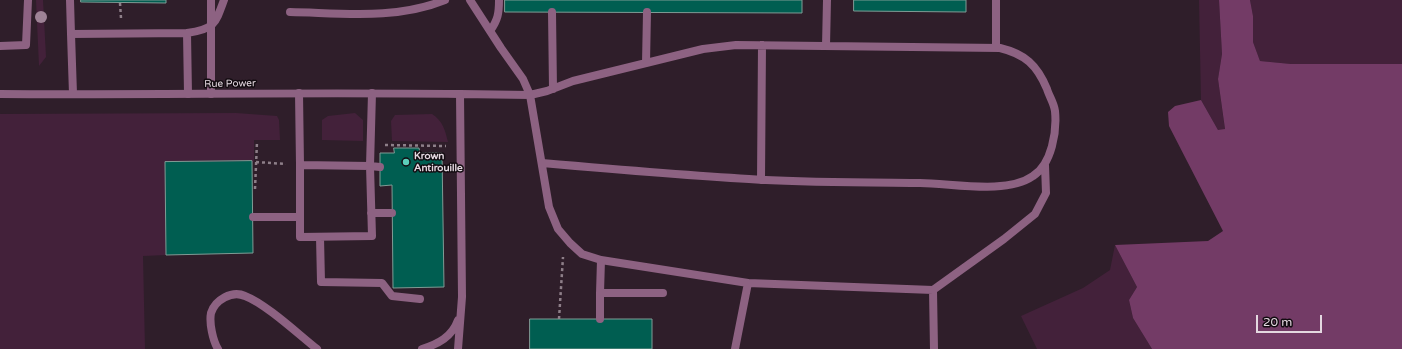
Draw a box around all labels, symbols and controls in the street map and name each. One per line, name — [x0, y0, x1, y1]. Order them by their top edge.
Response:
street label: Rue Power — [204, 78, 256, 90]
place label: Krown Antirouille — [414, 150, 463, 174]
marker: Krown Antirouille — [401, 157, 411, 167]
scale bar — [1258, 307, 1324, 333]
text: 20 m — [1263, 315, 1292, 329]

